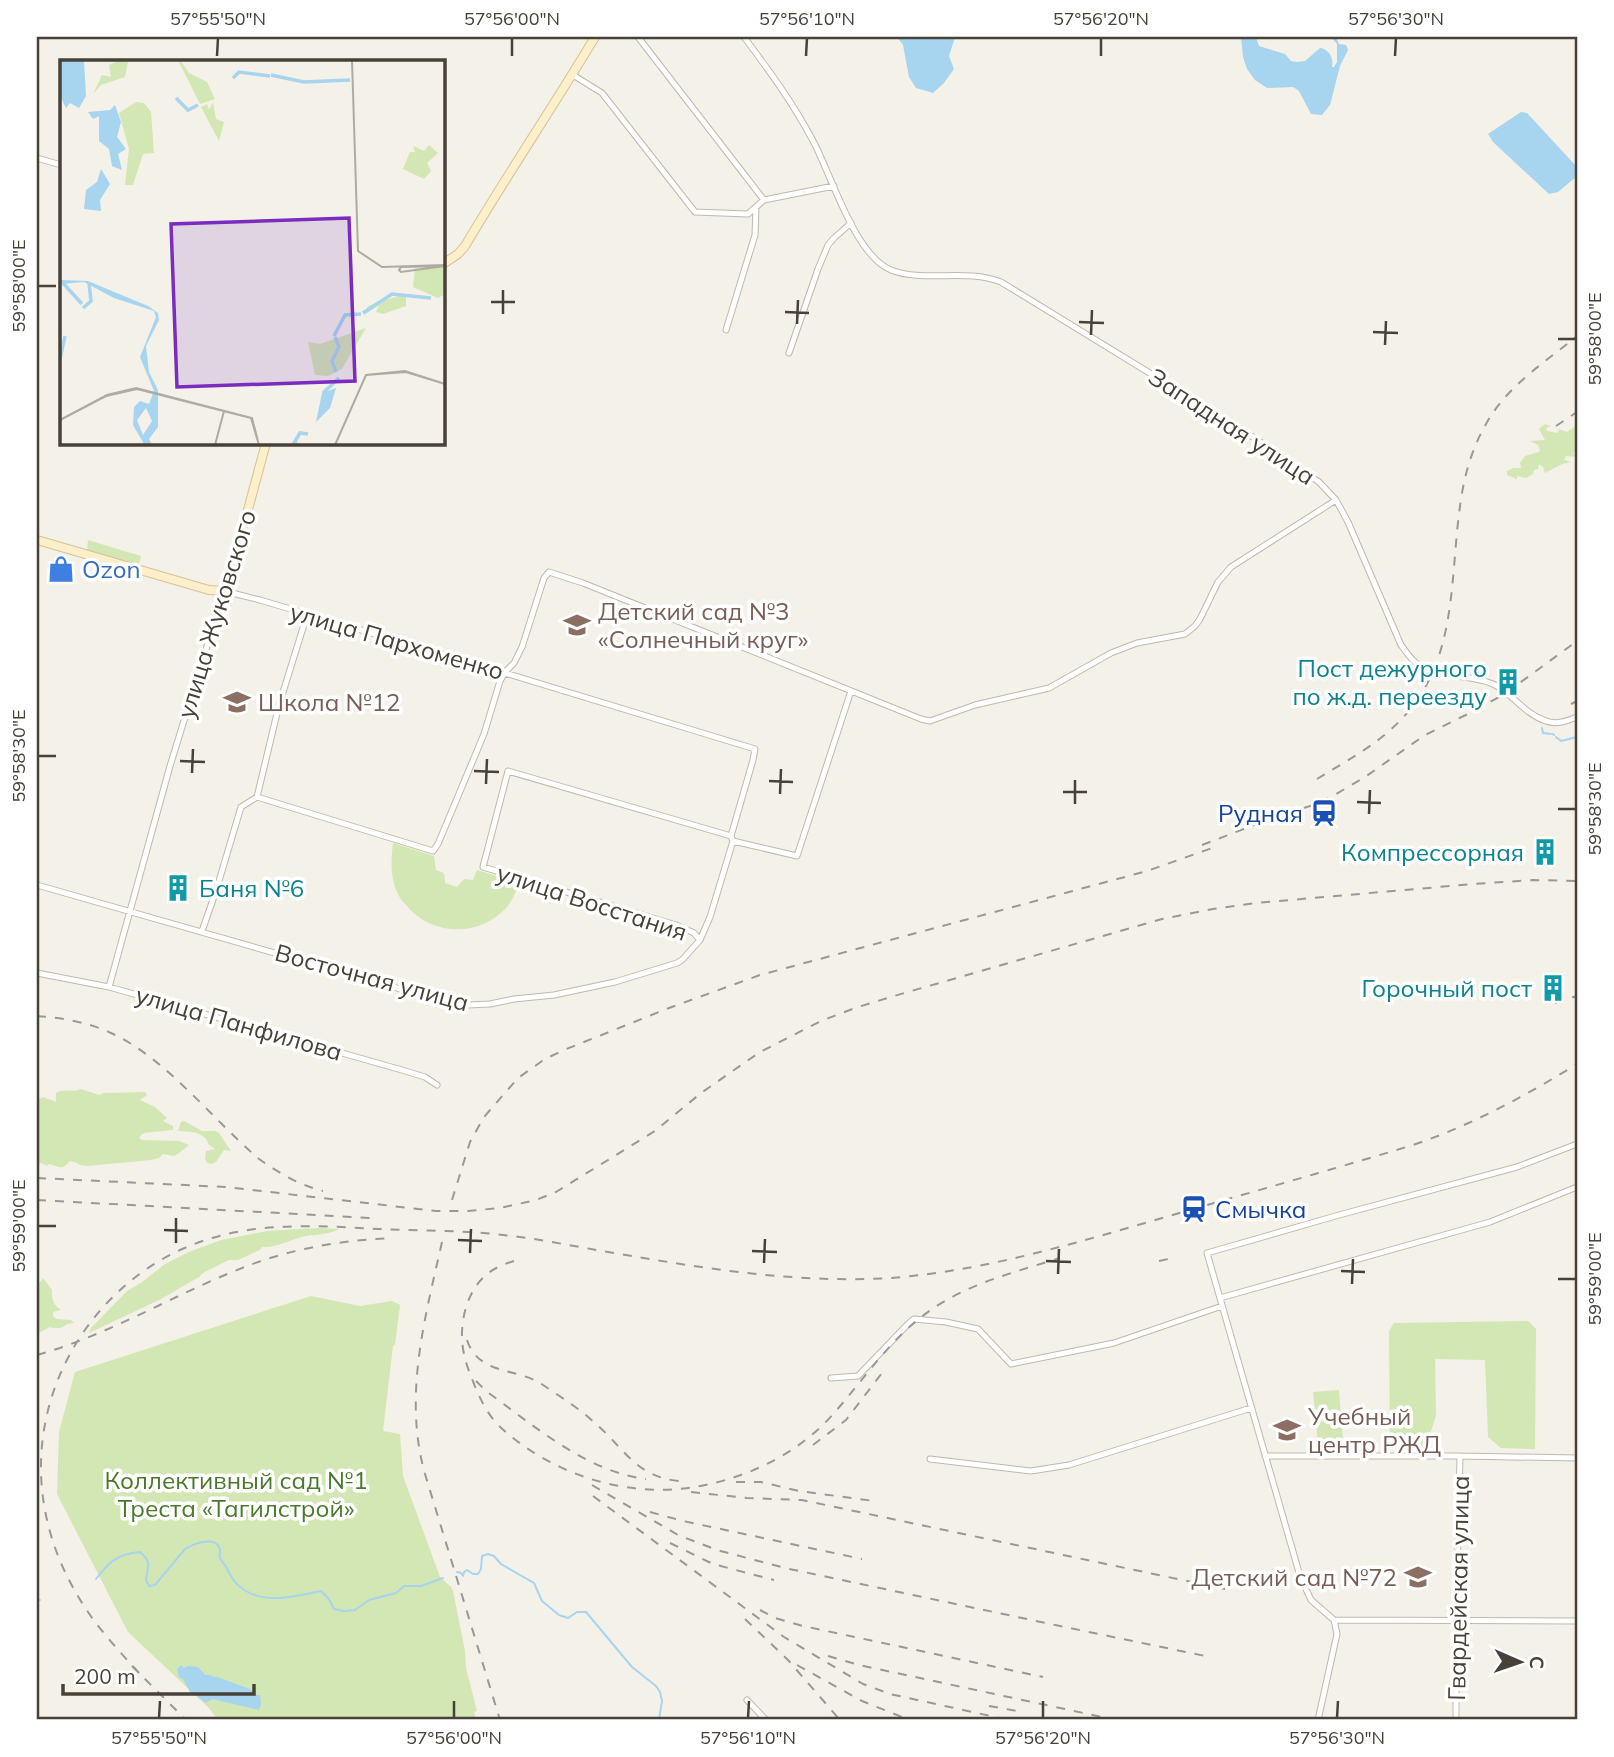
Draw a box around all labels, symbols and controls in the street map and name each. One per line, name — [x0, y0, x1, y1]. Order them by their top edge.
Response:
text: 57°55'50"N — [170, 7, 266, 30]
text: 57°56'00"N — [464, 7, 560, 30]
text: 57°56'10"N — [759, 7, 855, 30]
text: 57°56'20"N — [1053, 7, 1149, 30]
text: 57°56'30"N — [1348, 7, 1444, 30]
inset map — [60, 60, 444, 444]
text: 59°58'00"E — [7, 239, 30, 333]
text: 59°58'00"E — [1583, 292, 1606, 386]
street label: Западная улица — [1143, 361, 1321, 491]
street label: улица Жуковского — [170, 506, 262, 722]
shop icon: Ozon — [46, 554, 76, 584]
place label: Ozon — [82, 554, 141, 584]
street label: улица Пархоменко — [287, 596, 507, 686]
place label: Детский сад №3 «Солнечный круг» — [598, 596, 809, 654]
school or university icon: Детский сад №3 «Солнечный круг» — [562, 610, 592, 640]
place label: Пост дежурного по ж.д. переезду — [1293, 653, 1487, 711]
building icon: Пост дежурного по ж.д. переезду — [1493, 667, 1523, 697]
school or university icon: Школа №12 — [222, 687, 252, 717]
place label: Школа №12 — [258, 687, 400, 717]
text: 59°58'30"E — [7, 709, 30, 803]
text: 59°58'30"E — [1583, 762, 1606, 856]
place label: Рудная — [1218, 798, 1303, 828]
station icon: Рудная — [1309, 798, 1339, 828]
place label: Компрессорная — [1341, 837, 1524, 867]
building icon: Компрессорная — [1530, 837, 1560, 867]
street label: улица Восстания — [493, 857, 691, 947]
building icon: Баня №6 — [163, 873, 193, 903]
place label: Баня №6 — [199, 873, 304, 903]
street label: Восточная улица — [272, 937, 472, 1017]
place label: Горочный пост — [1361, 973, 1532, 1003]
building icon: Горочный пост — [1538, 973, 1568, 1003]
street label: улица Панфилова — [132, 979, 346, 1067]
text: 59°59'00"E — [7, 1179, 30, 1273]
station icon: Смычка — [1179, 1194, 1209, 1224]
place label: Смычка — [1215, 1194, 1307, 1224]
text: 59°59'00"E — [1583, 1232, 1606, 1326]
place label: Учебный центр РЖД — [1307, 1401, 1441, 1459]
school or university icon: Учебный центр РЖД — [1272, 1415, 1302, 1445]
park label: Коллективный сад №1 Треста «Тагилстрой» — [104, 1465, 368, 1523]
street label: Гвардейская улица — [1441, 1475, 1475, 1701]
place label: Детский сад №72 — [1191, 1562, 1397, 1592]
school or university icon: Детский сад №72 — [1403, 1562, 1433, 1592]
north arrow — [1484, 1628, 1554, 1698]
scale bar — [63, 1652, 254, 1696]
text: С — [1525, 1656, 1549, 1670]
text: 200 m — [74, 1663, 136, 1689]
text: 57°55'50"N — [111, 1726, 207, 1749]
text: 57°56'00"N — [406, 1726, 502, 1749]
text: 57°56'10"N — [700, 1726, 796, 1749]
text: 57°56'20"N — [995, 1726, 1091, 1749]
text: 57°56'30"N — [1289, 1726, 1385, 1749]

